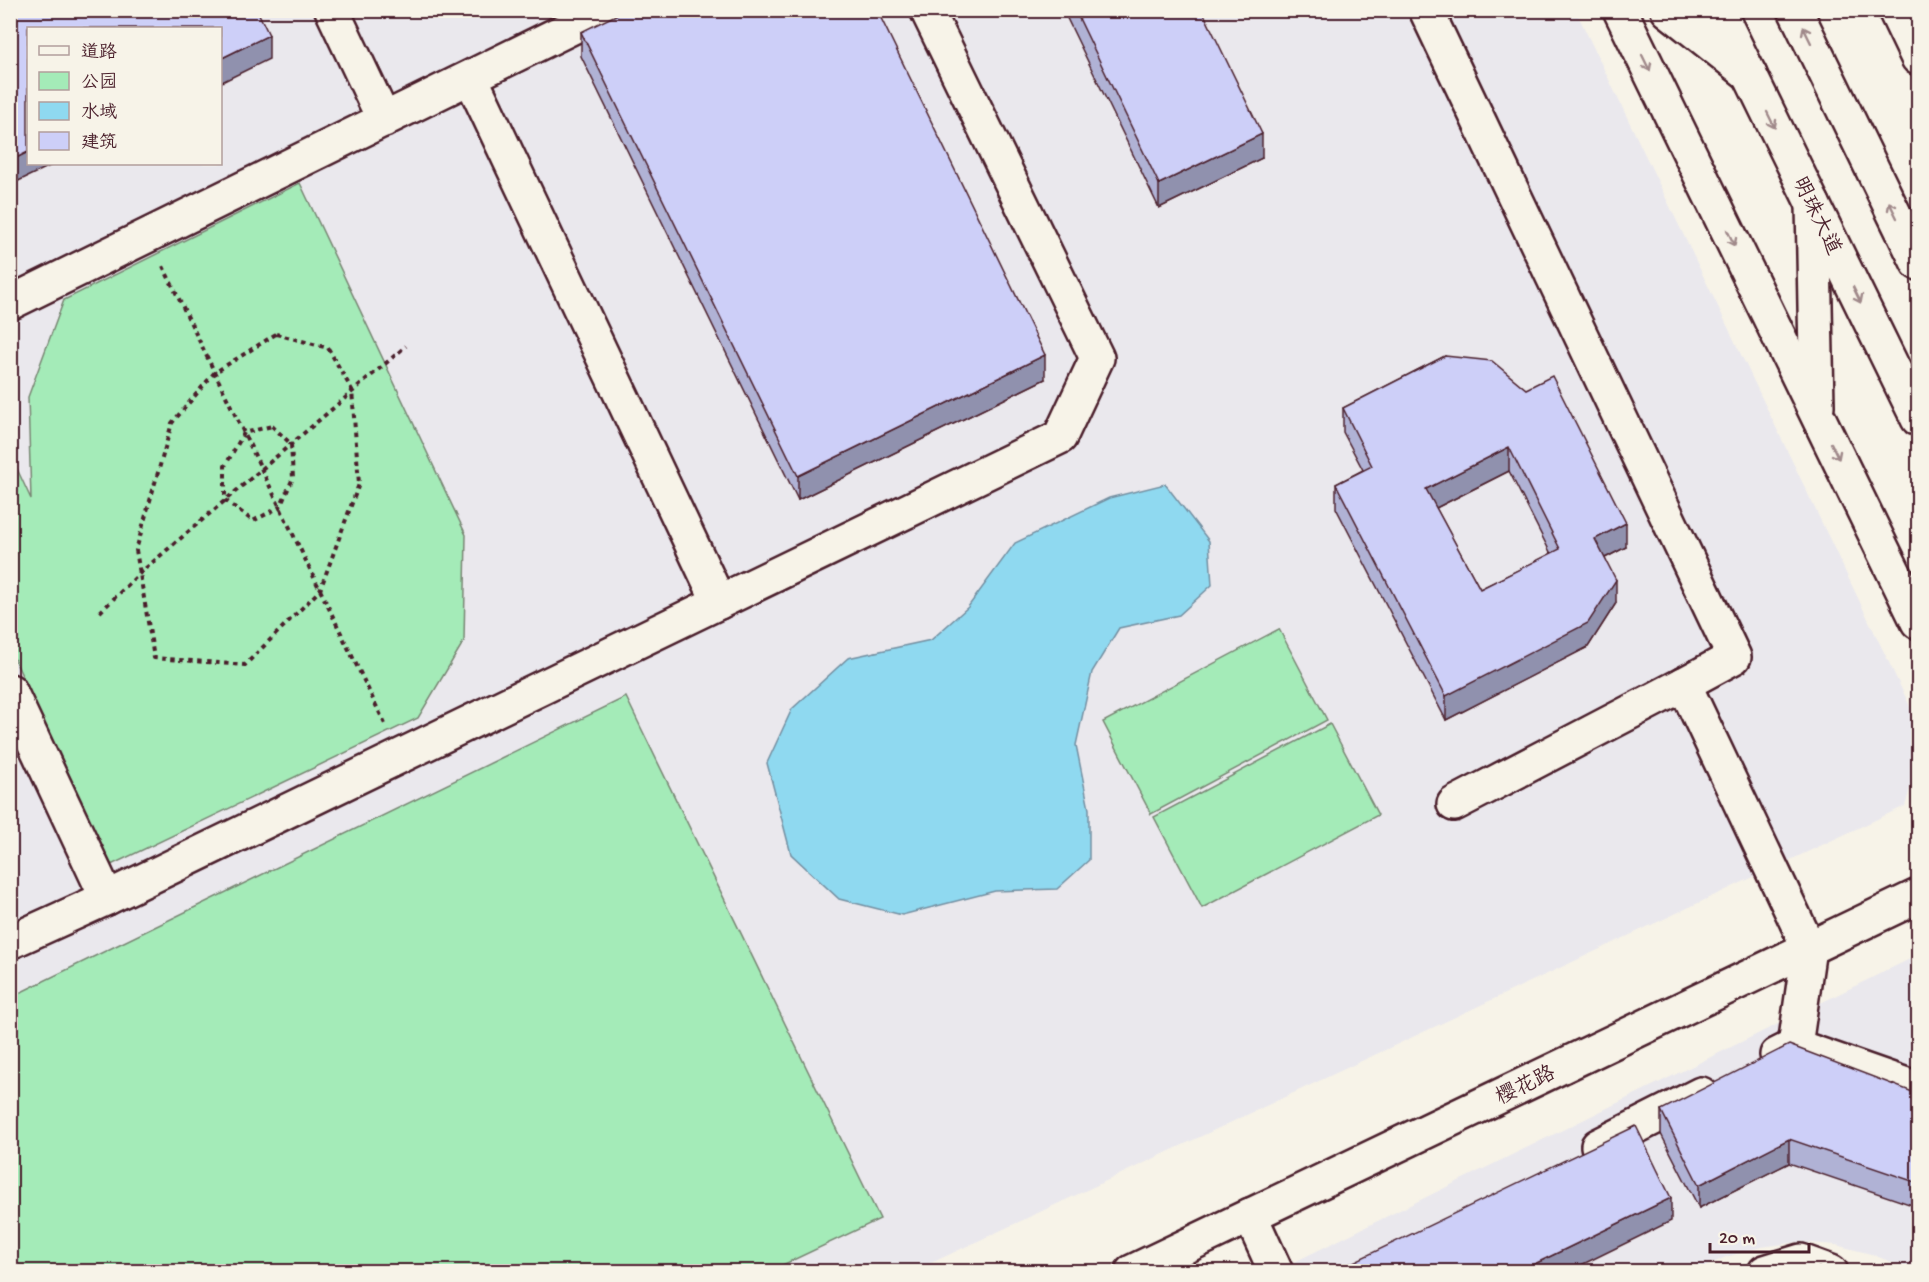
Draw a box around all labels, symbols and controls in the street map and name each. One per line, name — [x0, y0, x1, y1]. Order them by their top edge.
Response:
legend — [27, 27, 222, 165]
one-way arrow — [1800, 27, 1812, 45]
text: 道路 — [81, 42, 117, 64]
one-way arrow — [1640, 54, 1652, 72]
text: 公园 — [81, 72, 117, 94]
text: 水域 — [81, 102, 117, 124]
one-way arrow — [1766, 110, 1778, 128]
text: 建筑 — [81, 132, 117, 154]
street label: 明珠大道 — [1785, 172, 1846, 260]
one-way arrow — [1886, 202, 1898, 220]
one-way arrow — [1726, 229, 1738, 247]
one-way arrow — [1852, 285, 1864, 303]
one-way arrow — [1830, 442, 1842, 460]
street label: 樱花路 — [1492, 1060, 1560, 1112]
scale bar — [1710, 1216, 1809, 1254]
text: 20 m — [1719, 1229, 1755, 1250]

